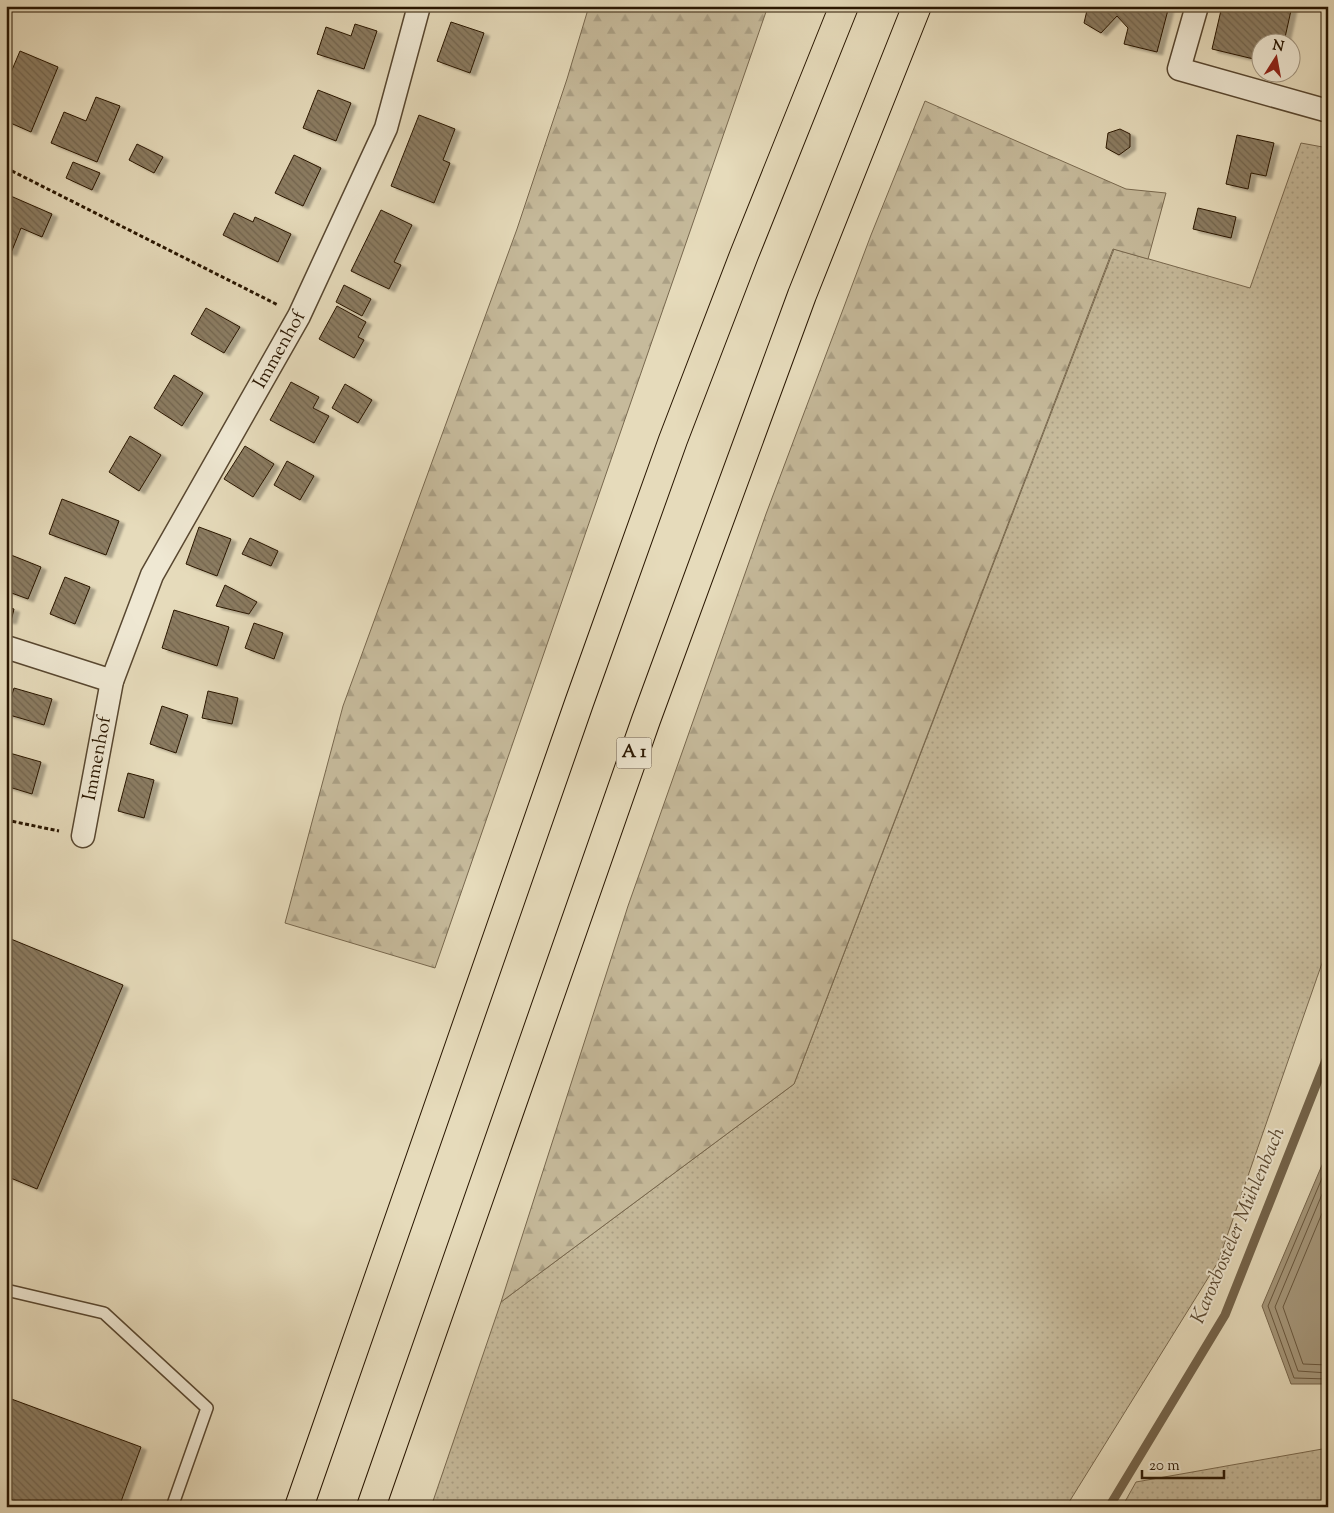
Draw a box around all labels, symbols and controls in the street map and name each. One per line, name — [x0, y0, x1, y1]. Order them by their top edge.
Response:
north arrow — [1252, 32, 1302, 82]
text: N — [1271, 36, 1285, 58]
street label: Immenhof — [247, 305, 314, 394]
street label: Immenhof — [76, 712, 119, 803]
road number: A 1 — [616, 738, 652, 768]
water label: Karoxbosteler Mühlenbach — [1184, 1123, 1294, 1329]
scale bar — [1142, 1448, 1224, 1480]
text: 20 m — [1149, 1456, 1180, 1477]

